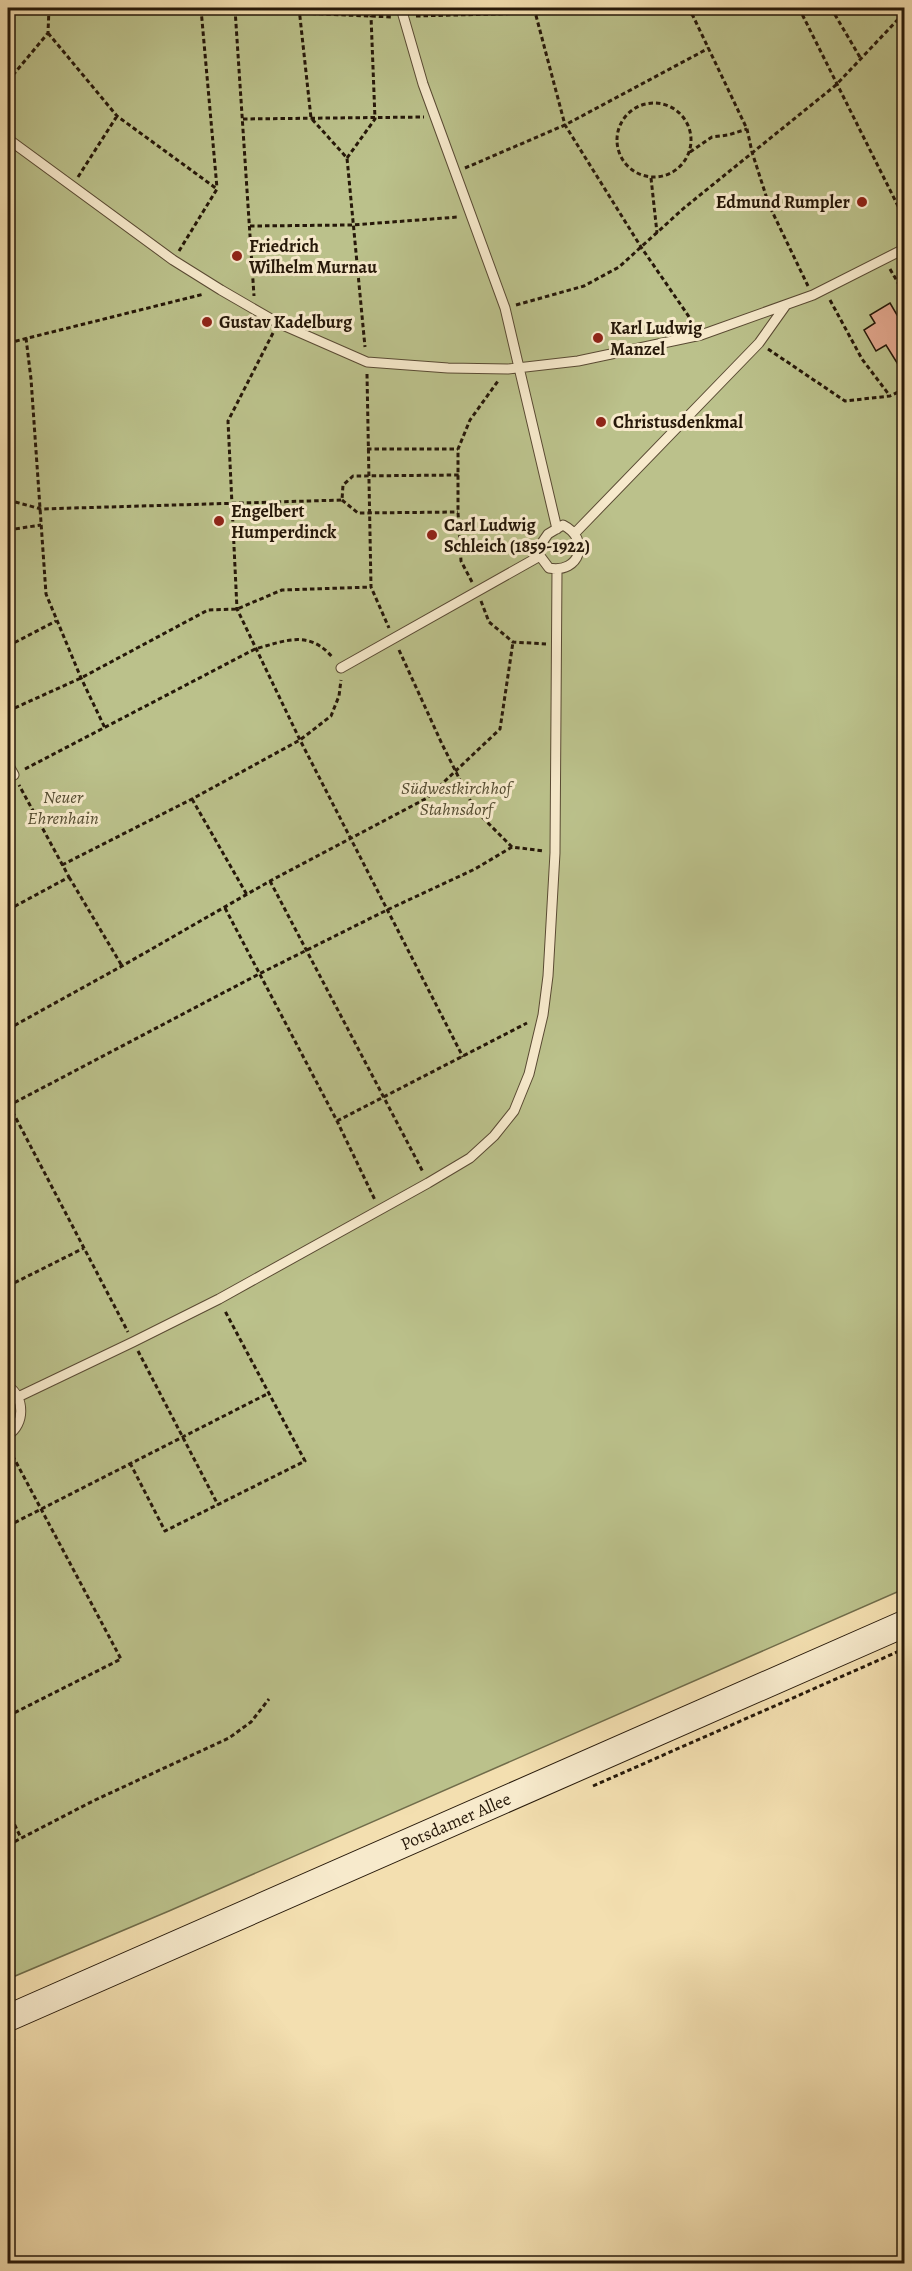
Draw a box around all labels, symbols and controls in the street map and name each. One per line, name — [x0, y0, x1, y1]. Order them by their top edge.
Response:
place label: Edmund Rumpler — [716, 190, 851, 214]
marker: Edmund Rumpler — [855, 195, 869, 209]
place label: Friedrich Wilhelm Murnau — [248, 234, 377, 279]
marker: Friedrich Wilhelm Murnau — [230, 249, 244, 263]
place label: Gustav Kadelburg — [219, 310, 353, 334]
marker: Gustav Kadelburg — [200, 315, 214, 329]
place label: Karl Ludwig Manzel — [610, 316, 703, 361]
marker: Karl Ludwig Manzel — [591, 331, 605, 345]
place label: Christusdenkmal — [613, 410, 743, 434]
marker: Christusdenkmal — [594, 415, 608, 429]
place label: Engelbert Humperdinck — [231, 499, 337, 544]
place label: Carl Ludwig Schleich (1859-1922) — [444, 513, 590, 558]
marker: Engelbert Humperdinck — [212, 514, 226, 528]
marker: Carl Ludwig Schleich (1859-1922) — [425, 528, 439, 542]
park label: Südwestkirchhof Stahnsdorf — [401, 776, 514, 821]
park label: Neuer Ehrenhain — [27, 785, 99, 830]
street label: Potsdamer Allee — [397, 1786, 514, 1856]

